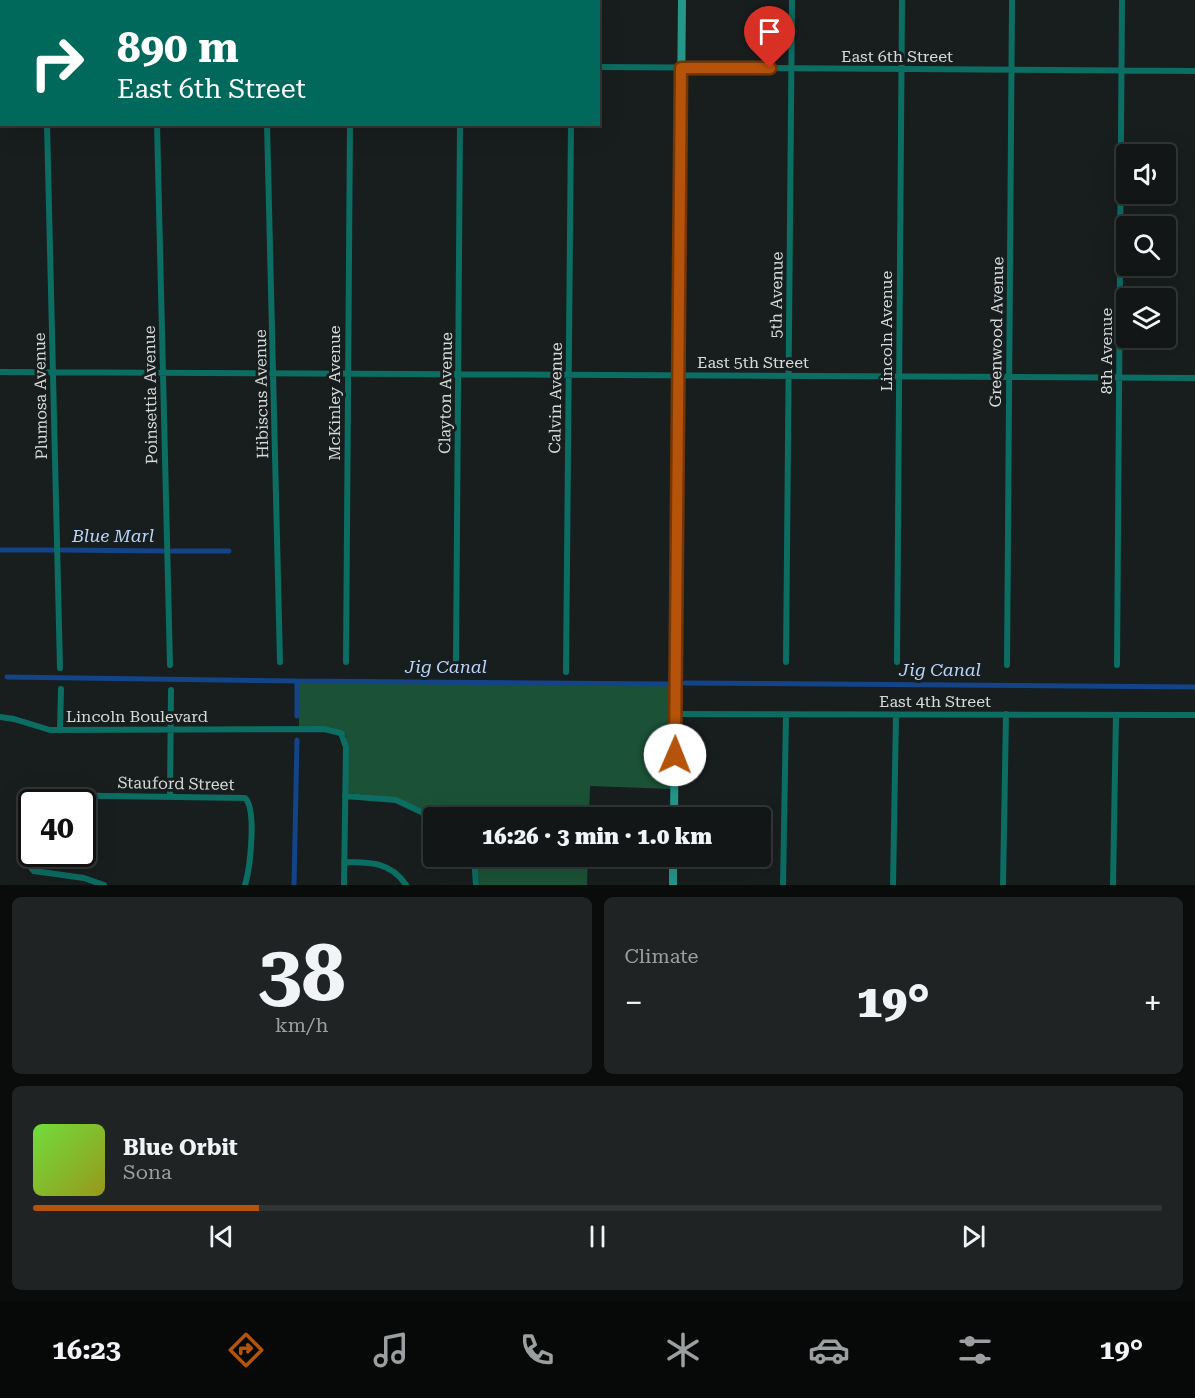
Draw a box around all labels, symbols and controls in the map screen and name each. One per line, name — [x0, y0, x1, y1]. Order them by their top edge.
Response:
pin — [744, 6, 795, 68]
icon: arrive — [753, 15, 786, 48]
text: 890 m — [117, 23, 239, 72]
icon: right — [18, 24, 96, 102]
street label: East 6th Street — [841, 47, 953, 66]
text: East 6th Street — [117, 73, 306, 105]
map controls — [1116, 144, 1176, 348]
button: sound — [1116, 144, 1176, 204]
button: search — [1116, 216, 1176, 276]
street label: 5th Avenue — [766, 251, 787, 339]
street label: Greenwood Avenue — [986, 256, 1007, 408]
street label: Lincoln Avenue — [877, 270, 896, 391]
button: layers — [1116, 288, 1176, 348]
street label: 8th Avenue — [1097, 307, 1116, 394]
street label: Poinsettia Avenue — [140, 325, 161, 465]
street label: McKinley Avenue — [325, 325, 344, 461]
street label: Hibiscus Avenue — [251, 329, 272, 459]
street label: Plumosa Avenue — [30, 332, 51, 460]
street label: Clayton Avenue — [435, 332, 456, 454]
street label: Calvin Avenue — [545, 342, 566, 454]
street label: East 5th Street — [697, 353, 809, 372]
water label: Blue Marl — [71, 525, 154, 546]
water label: Jig Canal — [404, 656, 487, 677]
water label: Jig Canal — [898, 659, 981, 680]
street label: East 4th Street — [879, 692, 991, 711]
street label: Lincoln Boulevard — [66, 707, 208, 726]
position arrow — [643, 723, 707, 787]
street label: Stauford Street — [117, 773, 235, 794]
speed limit sign: 40 — [18, 789, 96, 867]
text: 16:26 · 3 min · 1.0 km — [482, 824, 712, 849]
text: 38 — [258, 928, 345, 1019]
text: Climate — [625, 944, 699, 968]
text: 19° — [857, 975, 930, 1028]
text: − — [625, 983, 643, 1022]
text: + — [1144, 983, 1162, 1022]
text: km/h — [275, 1013, 329, 1037]
text: Blue Orbit — [123, 1135, 238, 1160]
text: Sona — [123, 1160, 172, 1184]
icon: previous — [205, 1220, 238, 1253]
icon: pause — [581, 1220, 614, 1253]
icon: next — [957, 1220, 990, 1253]
icon: directions — [225, 1329, 267, 1371]
icon: music — [370, 1329, 412, 1371]
icon: phone — [516, 1329, 558, 1371]
icon: climate — [662, 1329, 704, 1371]
icon: car — [808, 1329, 850, 1371]
icon: filters — [954, 1329, 996, 1371]
text: 16:23 — [52, 1334, 121, 1366]
text: 19° — [1099, 1334, 1143, 1366]

